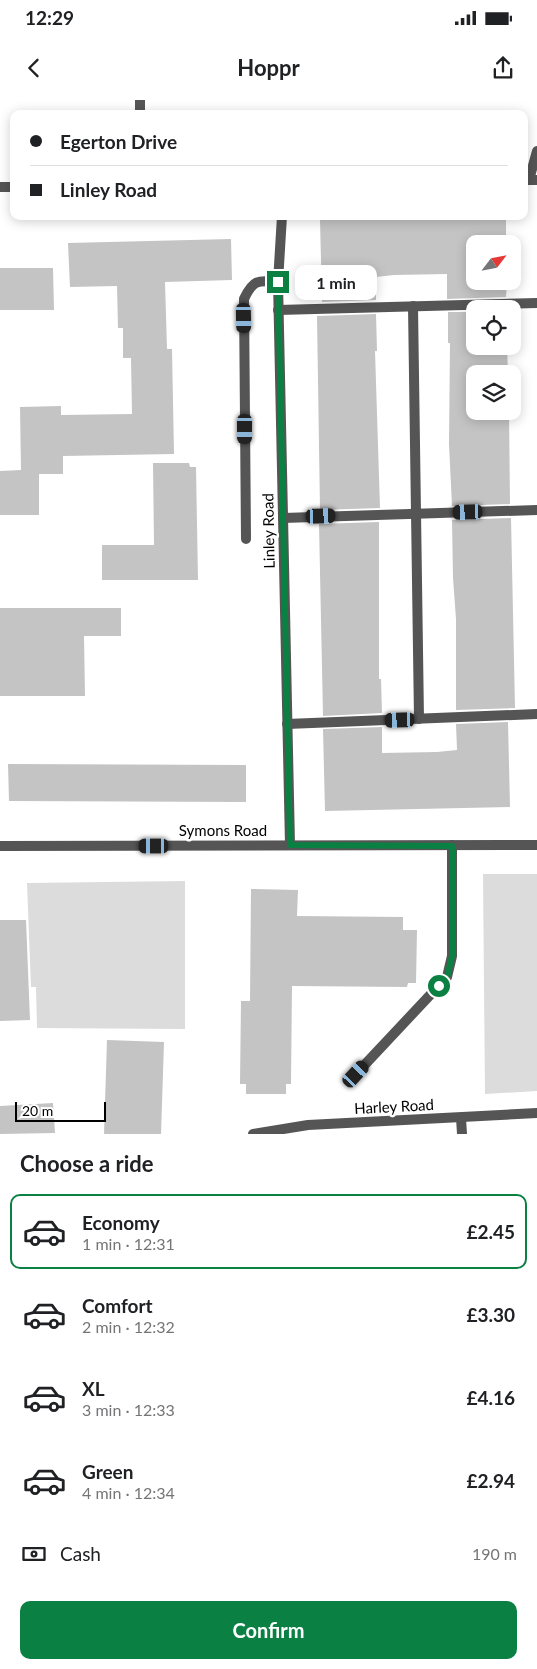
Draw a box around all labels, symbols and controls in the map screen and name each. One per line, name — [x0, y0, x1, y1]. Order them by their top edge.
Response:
text: 12:29 — [25, 6, 74, 29]
icon: back — [20, 54, 48, 82]
text: Hoppr — [237, 54, 300, 81]
icon: share — [489, 54, 517, 82]
text: Egerton Drive — [60, 130, 177, 153]
text: Linley Road — [60, 178, 157, 201]
north arrow — [466, 235, 521, 290]
map controls — [466, 235, 521, 420]
callout: 1 min — [296, 264, 378, 300]
route end — [267, 271, 289, 293]
text: 1 min — [316, 273, 356, 292]
button: locate — [466, 300, 521, 355]
car — [236, 303, 251, 333]
button: layers — [466, 365, 521, 420]
car — [237, 414, 252, 444]
street label: Linley Road — [258, 493, 278, 569]
car — [452, 504, 483, 520]
car — [305, 508, 336, 524]
car — [384, 712, 415, 728]
street label: Symons Road — [179, 821, 267, 839]
car — [139, 839, 169, 854]
route start — [428, 975, 450, 997]
car — [340, 1058, 371, 1090]
street label: Harley Road — [354, 1095, 434, 1117]
scale bar — [15, 1099, 106, 1122]
text: 20 m — [22, 1102, 53, 1119]
text: Choose a ride — [20, 1150, 154, 1177]
icon: car — [22, 1209, 67, 1254]
text: Economy — [82, 1211, 160, 1234]
text: £2.45 — [466, 1220, 515, 1243]
text: 1 min · 12:31 — [82, 1234, 175, 1253]
icon: car — [22, 1292, 67, 1337]
text: Comfort — [82, 1294, 153, 1317]
text: £3.30 — [466, 1303, 515, 1326]
text: 2 min · 12:32 — [82, 1317, 175, 1336]
icon: car — [22, 1375, 67, 1420]
text: XL — [82, 1377, 105, 1400]
text: £4.16 — [466, 1386, 515, 1409]
text: 3 min · 12:33 — [82, 1400, 175, 1419]
icon: car — [22, 1458, 67, 1503]
text: Green — [82, 1460, 133, 1483]
text: £2.94 — [466, 1469, 515, 1492]
text: 4 min · 12:34 — [82, 1483, 175, 1502]
icon: cash — [20, 1540, 48, 1568]
text: Cash — [60, 1542, 101, 1565]
text: 190 m — [472, 1544, 517, 1563]
button: Confirm — [20, 1601, 517, 1659]

